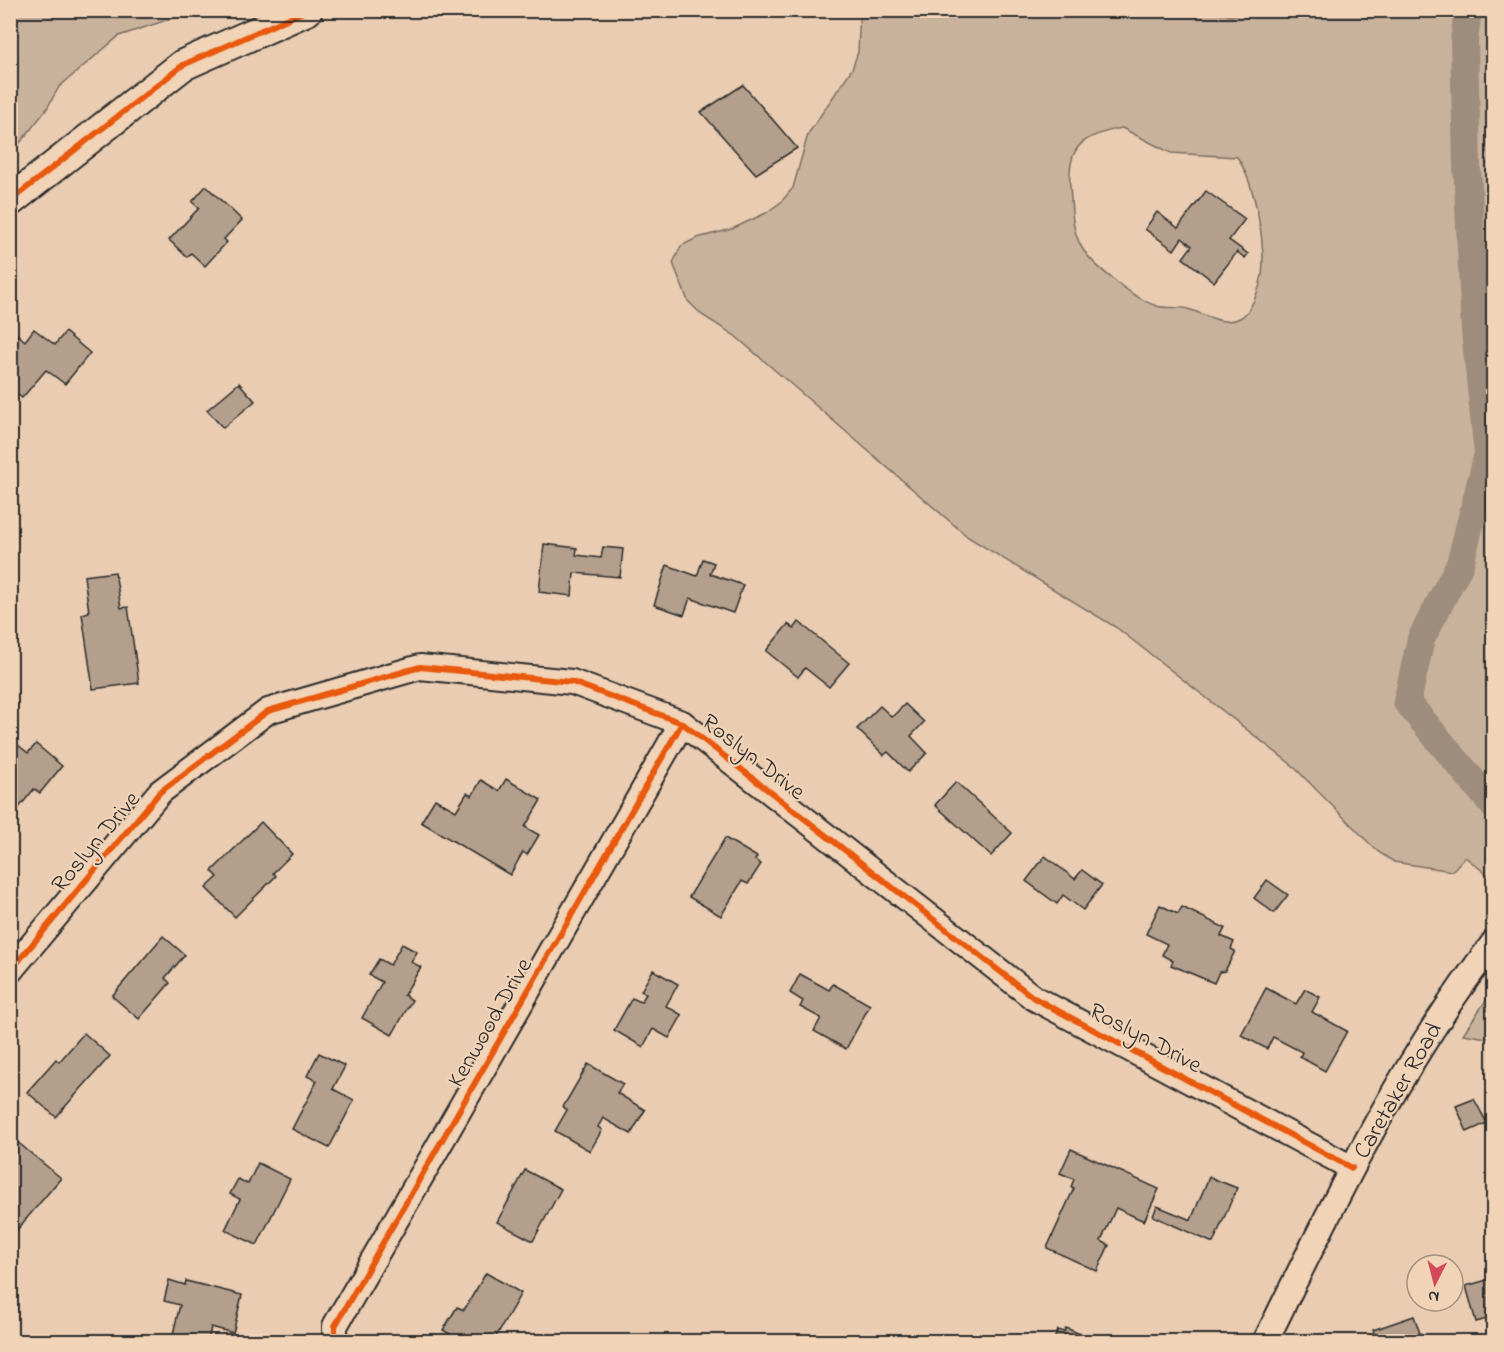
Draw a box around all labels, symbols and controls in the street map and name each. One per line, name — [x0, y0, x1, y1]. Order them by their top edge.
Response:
street label: Roslyn Drive — [692, 706, 812, 811]
street label: Roslyn Drive — [44, 784, 151, 902]
street label: Kenwood Drive — [440, 952, 543, 1094]
street label: Roslyn Drive — [1082, 995, 1208, 1085]
street label: Caretaker Road — [1346, 1016, 1453, 1166]
north arrow — [1405, 1253, 1465, 1313]
text: N — [1427, 1283, 1440, 1308]

